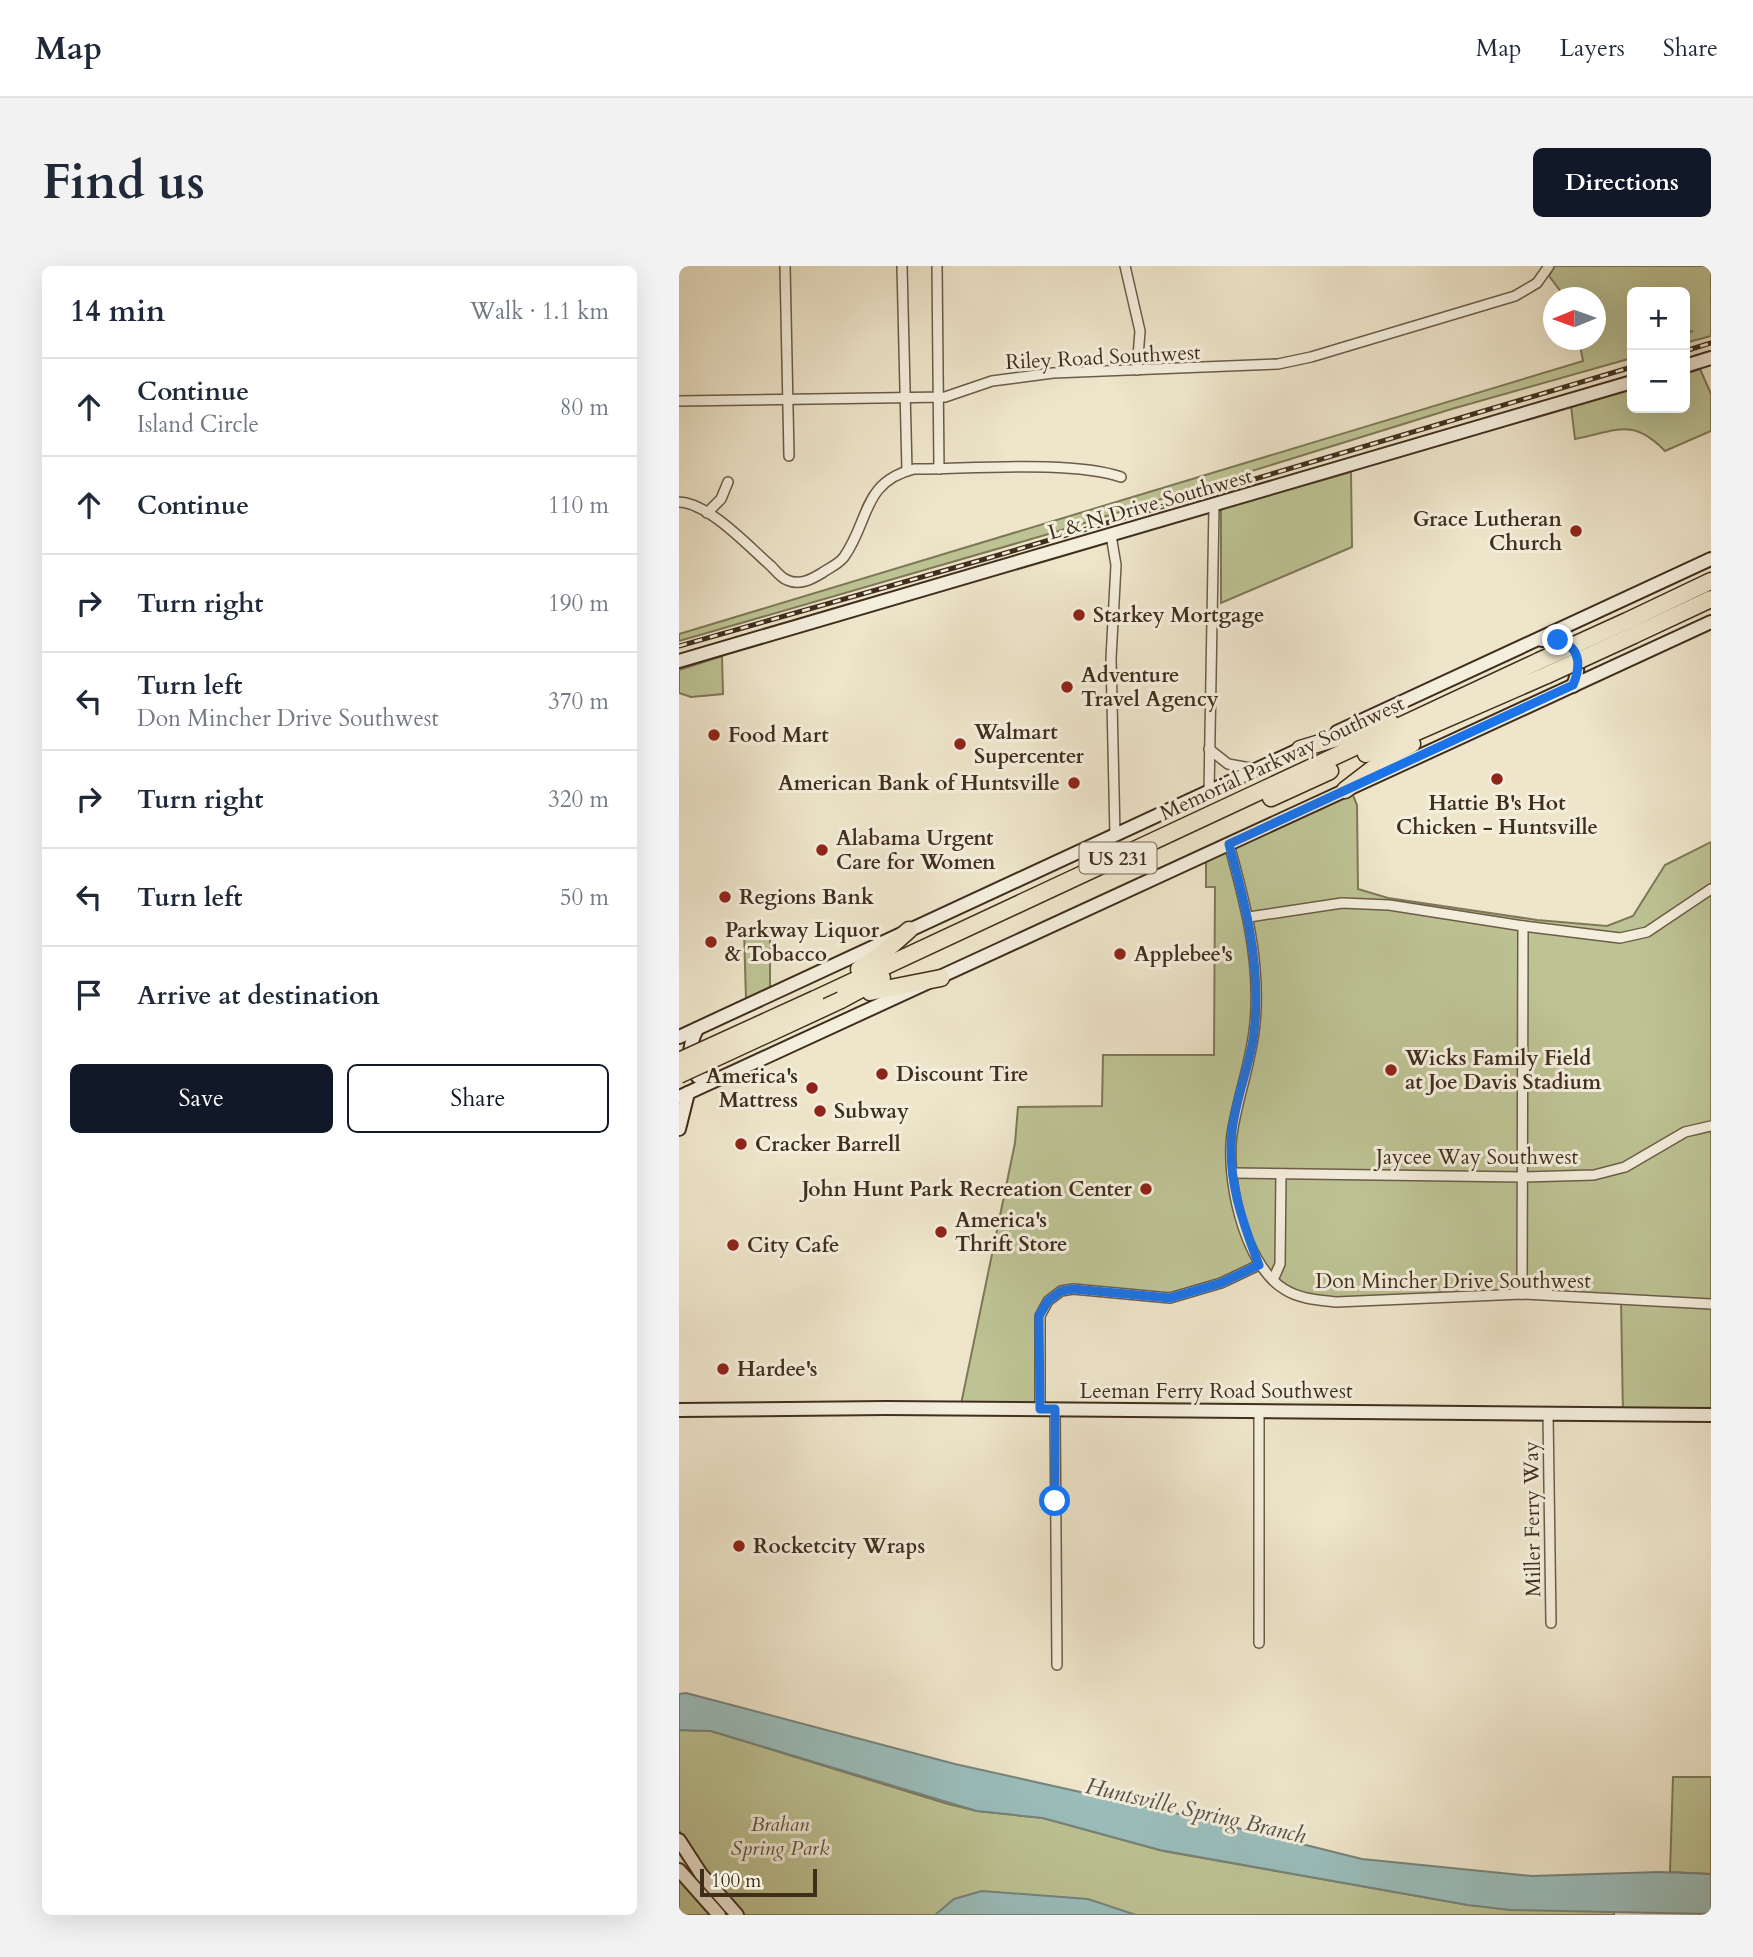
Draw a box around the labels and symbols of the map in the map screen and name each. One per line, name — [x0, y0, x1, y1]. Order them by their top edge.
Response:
north arrow — [1543, 287, 1606, 350]
street label: Riley Road Southwest — [1005, 338, 1202, 377]
street label: L & N Drive Southwest — [1045, 461, 1256, 548]
place label: Grace Lutheran Church — [1413, 505, 1563, 558]
marker: Grace Lutheran Church — [1568, 523, 1584, 539]
place label: Starkey Mortgage — [1093, 601, 1264, 630]
marker: Starkey Mortgage — [1071, 607, 1087, 623]
route end — [1542, 624, 1573, 655]
place label: Adventure Travel Agency — [1081, 661, 1219, 714]
marker: Adventure Travel Agency — [1059, 679, 1075, 695]
street label: Memorial Parkway Southwest — [1155, 689, 1410, 828]
place label: Walmart Supercenter — [973, 718, 1085, 771]
place label: Food Mart — [728, 721, 829, 750]
marker: Food Mart — [706, 727, 722, 743]
marker: Walmart Supercenter — [952, 736, 968, 752]
place label: American Bank of Huntsville — [778, 769, 1060, 798]
marker: Hattie B's Hot Chicken - Huntsville — [1489, 771, 1505, 787]
marker: American Bank of Huntsville — [1066, 775, 1082, 791]
place label: Hattie B's Hot Chicken - Huntsville — [1396, 789, 1598, 842]
place label: Alabama Urgent Care for Women — [836, 824, 996, 877]
marker: Alabama Urgent Care for Women — [814, 842, 830, 858]
road number: US 231 — [1079, 842, 1157, 874]
place label: Regions Bank — [739, 883, 874, 912]
marker: Regions Bank — [717, 889, 733, 905]
place label: Parkway Liquor & Tobacco — [725, 916, 880, 969]
marker: Parkway Liquor & Tobacco — [703, 934, 719, 950]
place label: Applebee's — [1134, 940, 1233, 969]
marker: Applebee's — [1112, 946, 1128, 962]
place label: Wicks Family Field at Joe Davis Stadium — [1404, 1044, 1602, 1097]
place label: Discount Tire — [896, 1060, 1028, 1089]
place label: America's Mattress — [706, 1062, 798, 1115]
marker: Wicks Family Field at Joe Davis Stadium — [1383, 1062, 1399, 1078]
marker: Discount Tire — [874, 1066, 890, 1082]
marker: America's Mattress — [804, 1080, 820, 1096]
place label: Subway — [834, 1097, 909, 1126]
marker: Subway — [812, 1103, 828, 1119]
place label: Cracker Barrell — [755, 1130, 901, 1159]
marker: Cracker Barrell — [733, 1136, 749, 1152]
street label: Jaycee Way Southwest — [1373, 1143, 1578, 1172]
place label: John Hunt Park Recreation Center — [799, 1175, 1133, 1204]
marker: John Hunt Park Recreation Center — [1138, 1181, 1154, 1197]
place label: America's Thrift Store — [955, 1206, 1067, 1259]
marker: America's Thrift Store — [933, 1224, 949, 1240]
place label: City Cafe — [747, 1231, 839, 1260]
marker: City Cafe — [725, 1237, 741, 1253]
street label: Don Mincher Drive Southwest — [1315, 1267, 1591, 1296]
place label: Hardee's — [737, 1355, 818, 1384]
marker: Hardee's — [715, 1361, 731, 1377]
street label: Leeman Ferry Road Southwest — [1079, 1377, 1353, 1406]
street label: Miller Ferry Way — [1517, 1441, 1548, 1597]
route start — [1039, 1485, 1070, 1516]
place label: Rocketcity Wraps — [753, 1532, 925, 1561]
marker: Rocketcity Wraps — [731, 1538, 747, 1554]
water label: Huntsville Spring Branch — [1083, 1770, 1309, 1851]
park label: Brahan Spring Park — [731, 1810, 830, 1863]
scale bar — [700, 1866, 817, 1898]

